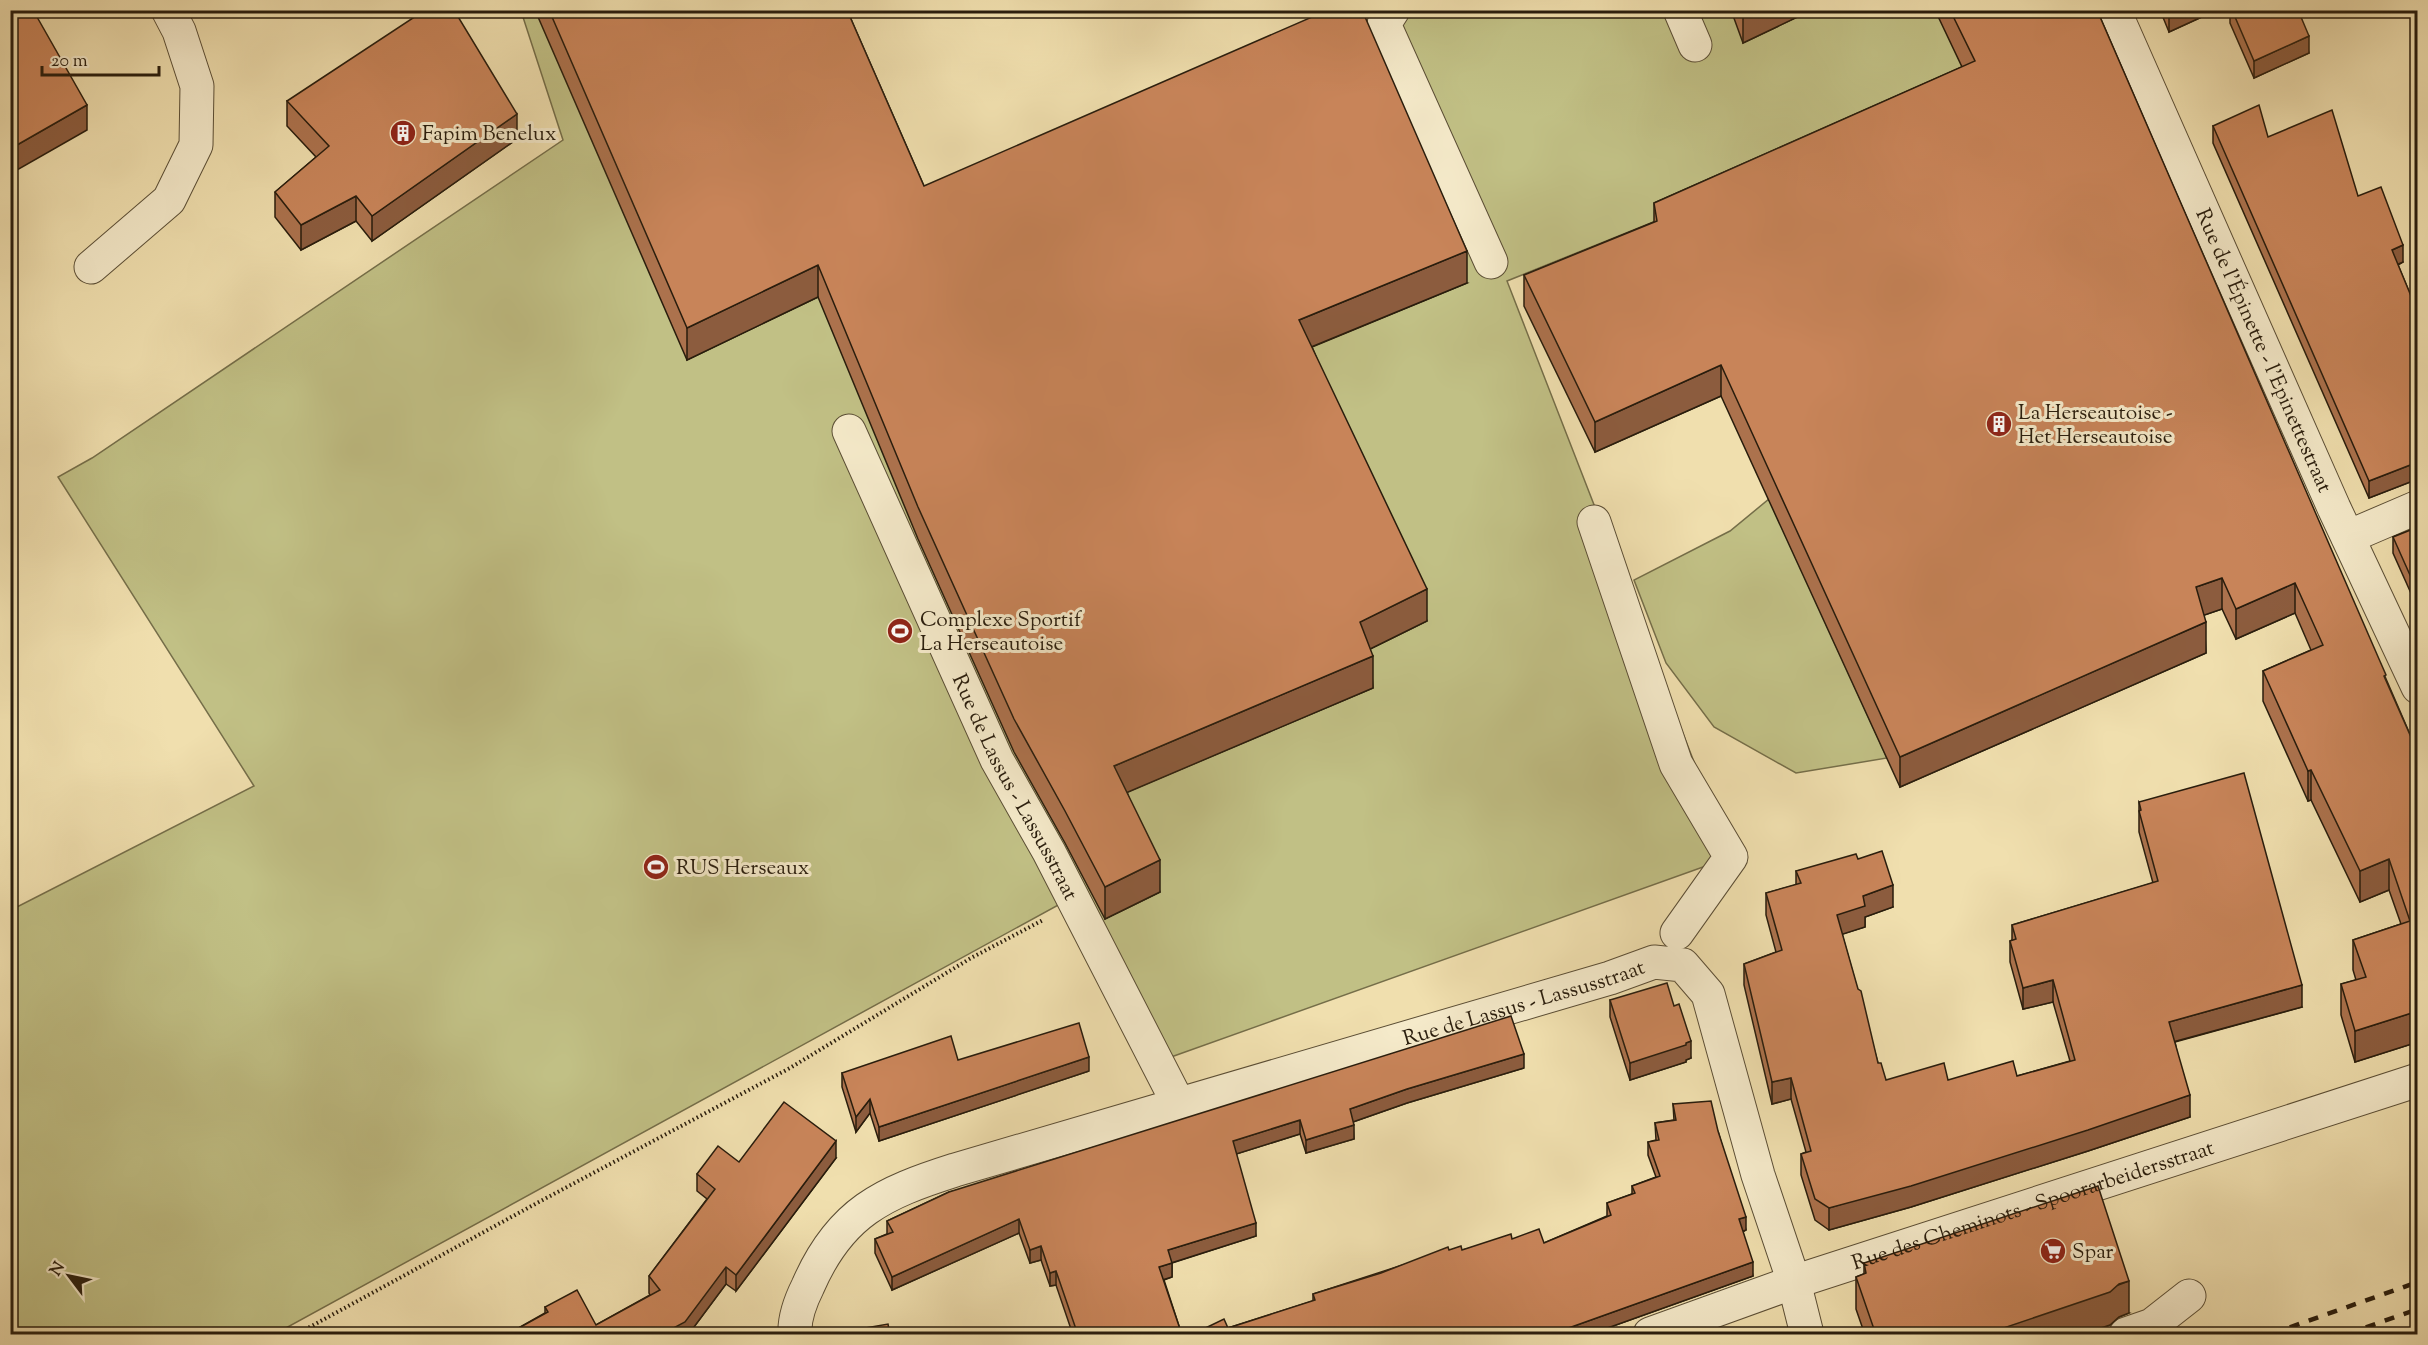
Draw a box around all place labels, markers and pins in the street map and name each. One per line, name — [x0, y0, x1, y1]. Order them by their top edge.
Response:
building icon: Fapim Benelux — [388, 118, 418, 148]
place label: Fapim Benelux — [422, 120, 556, 150]
place label: La Herseautoise - Het Herseautoise — [2018, 399, 2173, 453]
building icon: La Herseautoise - Het Herseautoise — [1984, 409, 2014, 439]
place label: Complexe Sportif La Herseautoise — [920, 606, 1083, 660]
sports icon: Complexe Sportif La Herseautoise — [885, 616, 915, 646]
sports icon: RUS Herseaux — [641, 852, 671, 882]
place label: RUS Herseaux — [676, 854, 809, 884]
supermarket icon: Spar — [2038, 1236, 2068, 1266]
place label: Spar — [2072, 1238, 2114, 1268]

